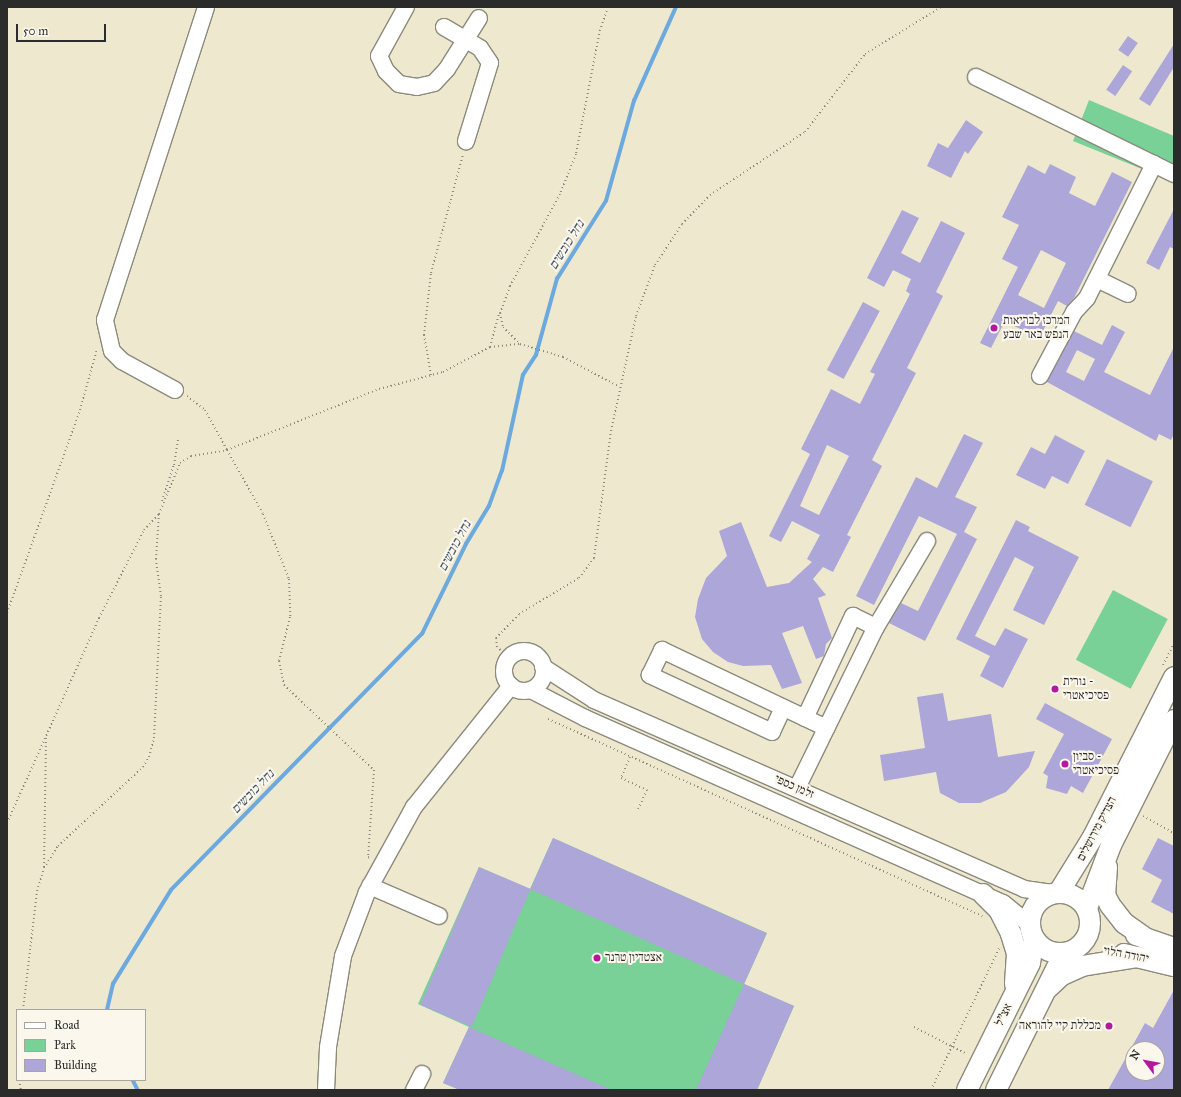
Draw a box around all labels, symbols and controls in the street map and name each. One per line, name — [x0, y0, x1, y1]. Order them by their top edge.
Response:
scale bar — [18, 16, 108, 42]
text: 50 m — [23, 24, 48, 38]
water label: נחל כובשים — [546, 217, 588, 273]
place label: המרכז לבריאות הנפש באר שבע — [1003, 314, 1070, 342]
marker: המרכז לבריאות הנפש באר שבע — [988, 322, 1000, 334]
water label: נחל כובשים — [435, 518, 475, 574]
place label: נורית - פסיכיאטרי — [1063, 675, 1109, 703]
marker: נורית - פסיכיאטרי — [1050, 684, 1060, 694]
place label: סביון - פסיכיאטרי — [1073, 750, 1119, 778]
marker: סביון - פסיכיאטרי — [1060, 759, 1070, 769]
water label: נחל כובשים — [228, 767, 278, 817]
street label: זלמן כספי — [772, 772, 816, 802]
street label: הצדיק מירושלים — [1074, 794, 1120, 864]
street label: יהודה הלוי — [1102, 944, 1150, 966]
place label: אצטדיון טרנר — [605, 951, 662, 965]
marker: אצטדיון טרנר — [592, 953, 602, 963]
street label: אצ"ל — [992, 1001, 1016, 1029]
legend — [16, 1009, 146, 1081]
text: Road — [54, 1018, 80, 1032]
place label: מכללת קיי להוראה — [1019, 1019, 1101, 1033]
marker: מכללת קיי להוראה — [1104, 1021, 1114, 1031]
text: Park — [54, 1038, 76, 1052]
north arrow — [1125, 1041, 1165, 1081]
text: N — [1127, 1047, 1143, 1062]
text: Building — [54, 1058, 96, 1072]

